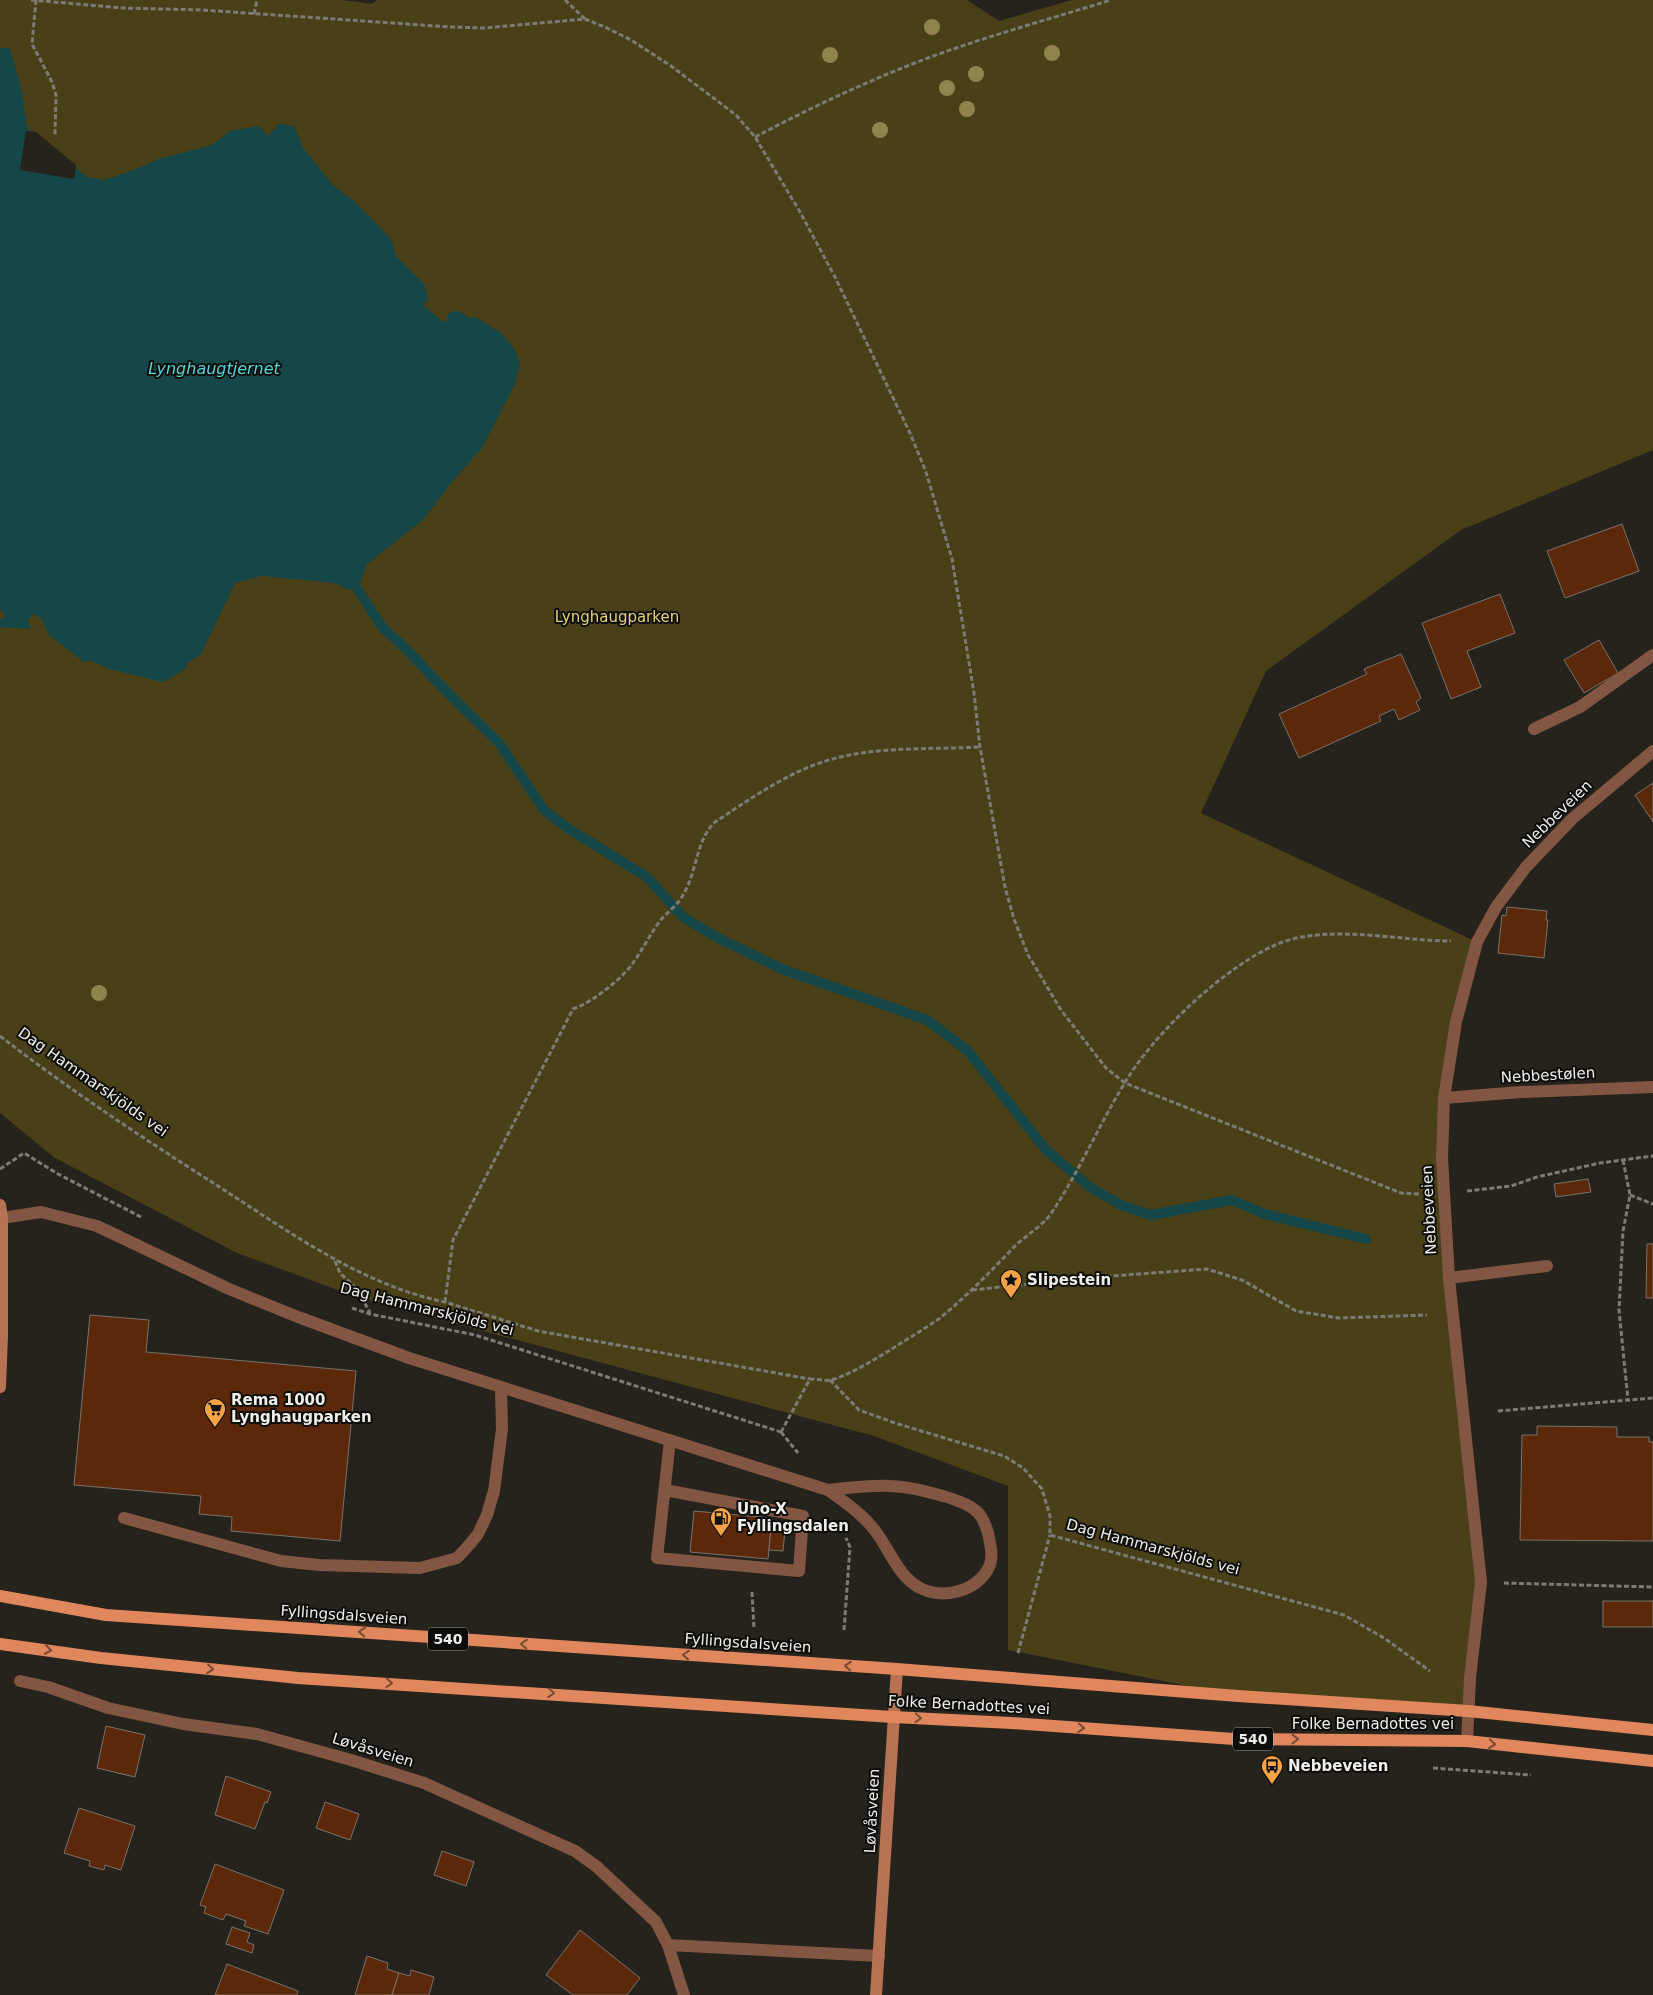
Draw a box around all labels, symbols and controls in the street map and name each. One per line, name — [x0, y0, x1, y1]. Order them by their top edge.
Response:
water label: Lynghaugtjernet — [148, 359, 281, 378]
park label: Lynghaugparken — [555, 608, 679, 626]
street label: Nebbeveien — [1518, 776, 1596, 852]
street label: Dag Hammarskjölds vei — [15, 1023, 171, 1141]
street label: Nebbestølen — [1500, 1064, 1596, 1086]
street label: Nebbeveien — [1418, 1165, 1440, 1255]
place icon: Slipestein — [999, 1268, 1023, 1299]
place label: Slipestein — [1027, 1271, 1111, 1289]
street label: Dag Hammarskjölds vei — [338, 1279, 516, 1339]
place label: Rema 1000 Lynghaugparken — [231, 1391, 372, 1426]
supermarket icon: Rema 1000 Lynghaugparken — [203, 1397, 227, 1428]
place label: Uno-X Fyllingsdalen — [737, 1500, 849, 1535]
fuel station icon: Uno-X Fyllingsdalen — [709, 1506, 733, 1537]
street label: Dag Hammarskjölds vei — [1064, 1515, 1242, 1579]
street label: Fyllingsdalsveien — [280, 1602, 408, 1628]
one-way arrow — [357, 1627, 365, 1638]
road number: 540 — [428, 1628, 468, 1650]
street label: Fyllingsdalsveien — [684, 1630, 812, 1656]
one-way arrow — [520, 1639, 528, 1650]
one-way arrow — [44, 1645, 53, 1655]
one-way arrow — [682, 1649, 690, 1660]
one-way arrow — [844, 1660, 852, 1671]
one-way arrow — [206, 1663, 214, 1674]
one-way arrow — [385, 1678, 393, 1689]
one-way arrow — [548, 1688, 556, 1699]
street label: Folke Bernadottes vei — [888, 1692, 1050, 1718]
one-way arrow — [915, 1713, 923, 1724]
street label: Folke Bernadottes vei — [1292, 1715, 1454, 1733]
one-way arrow — [1077, 1722, 1085, 1733]
road number: 540 — [1233, 1728, 1273, 1750]
street label: Løvåsveien — [330, 1729, 416, 1771]
one-way arrow — [1292, 1734, 1299, 1744]
one-way arrow — [1489, 1738, 1497, 1749]
bus stop icon: Nebbeveien — [1260, 1754, 1284, 1785]
place label: Nebbeveien — [1288, 1757, 1388, 1775]
street label: Løvåsveien — [861, 1768, 883, 1854]

